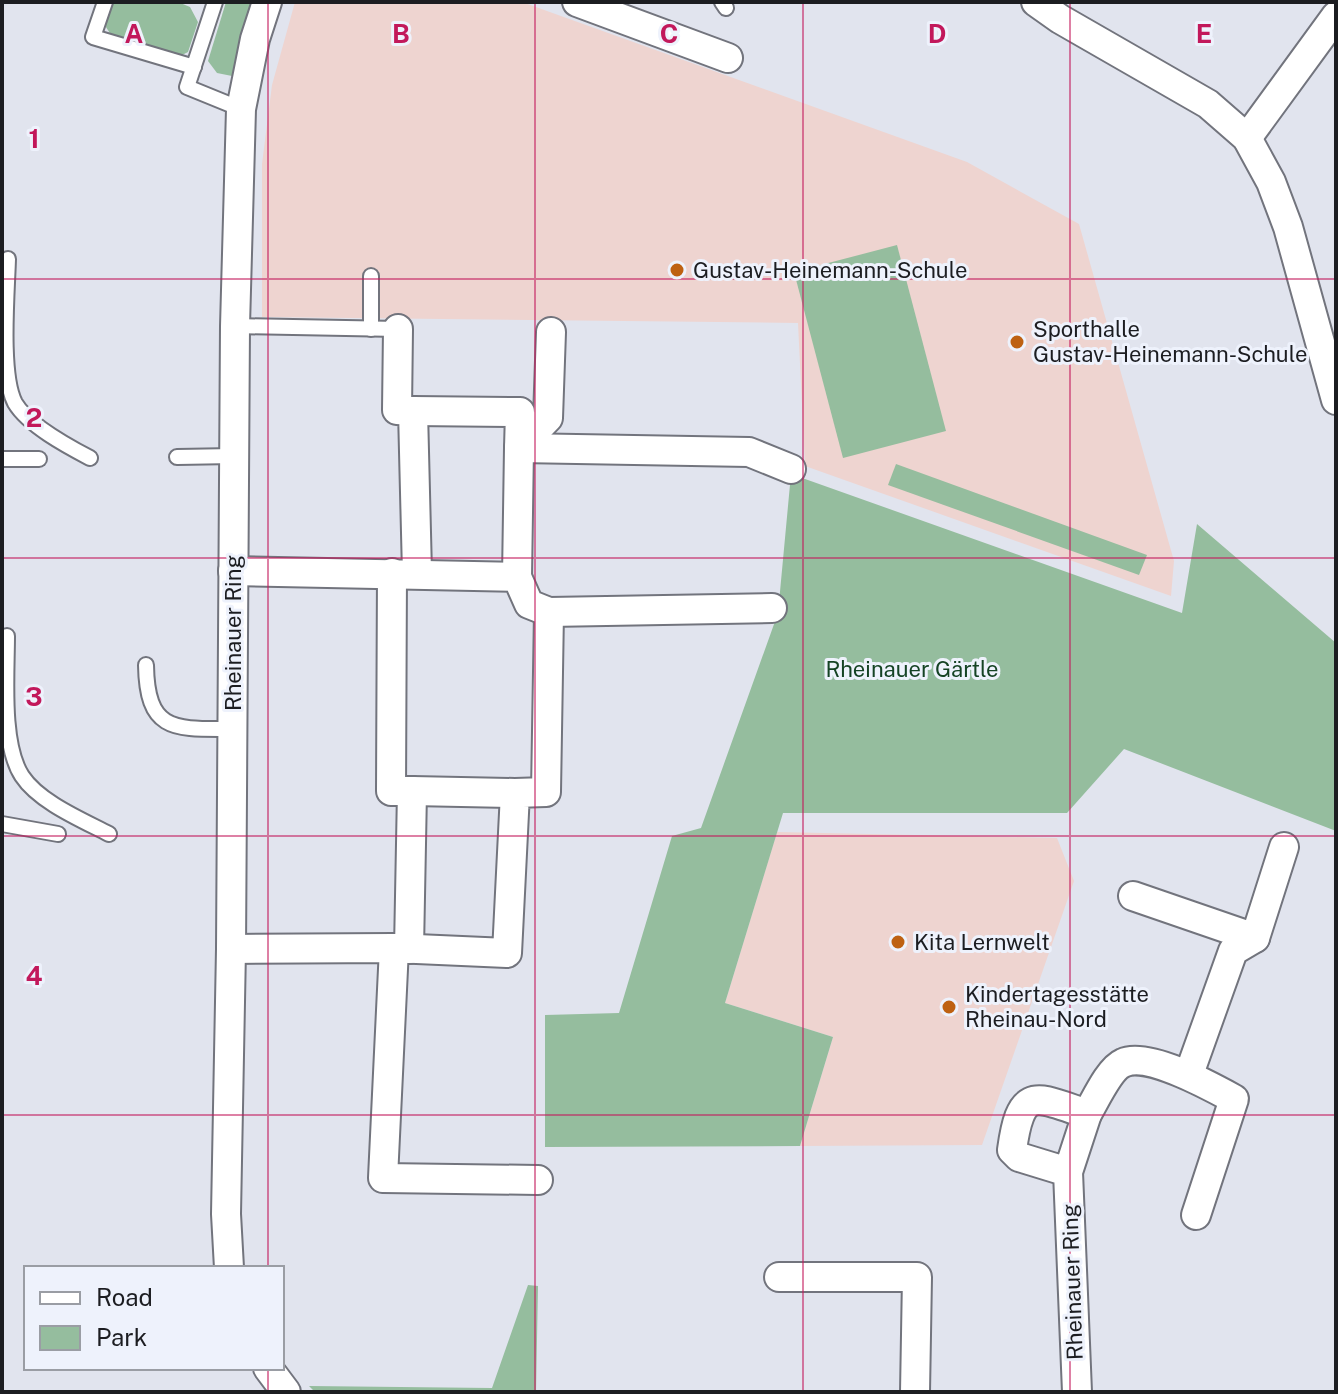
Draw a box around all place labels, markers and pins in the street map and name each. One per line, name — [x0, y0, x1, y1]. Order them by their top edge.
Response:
place label: Gustav-Heinemann-Schule — [693, 257, 967, 283]
marker: Gustav-Heinemann-Schule — [668, 261, 686, 279]
place label: Sporthalle Gustav-Heinemann-Schule — [1033, 316, 1307, 367]
marker: Sporthalle Gustav-Heinemann-Schule — [1008, 333, 1026, 351]
place label: Kita Lernwelt — [914, 929, 1050, 955]
marker: Kita Lernwelt — [889, 933, 907, 951]
place label: Kindertagesstätte Rheinau-Nord — [965, 981, 1149, 1032]
marker: Kindertagesstätte Rheinau-Nord — [940, 998, 958, 1016]

